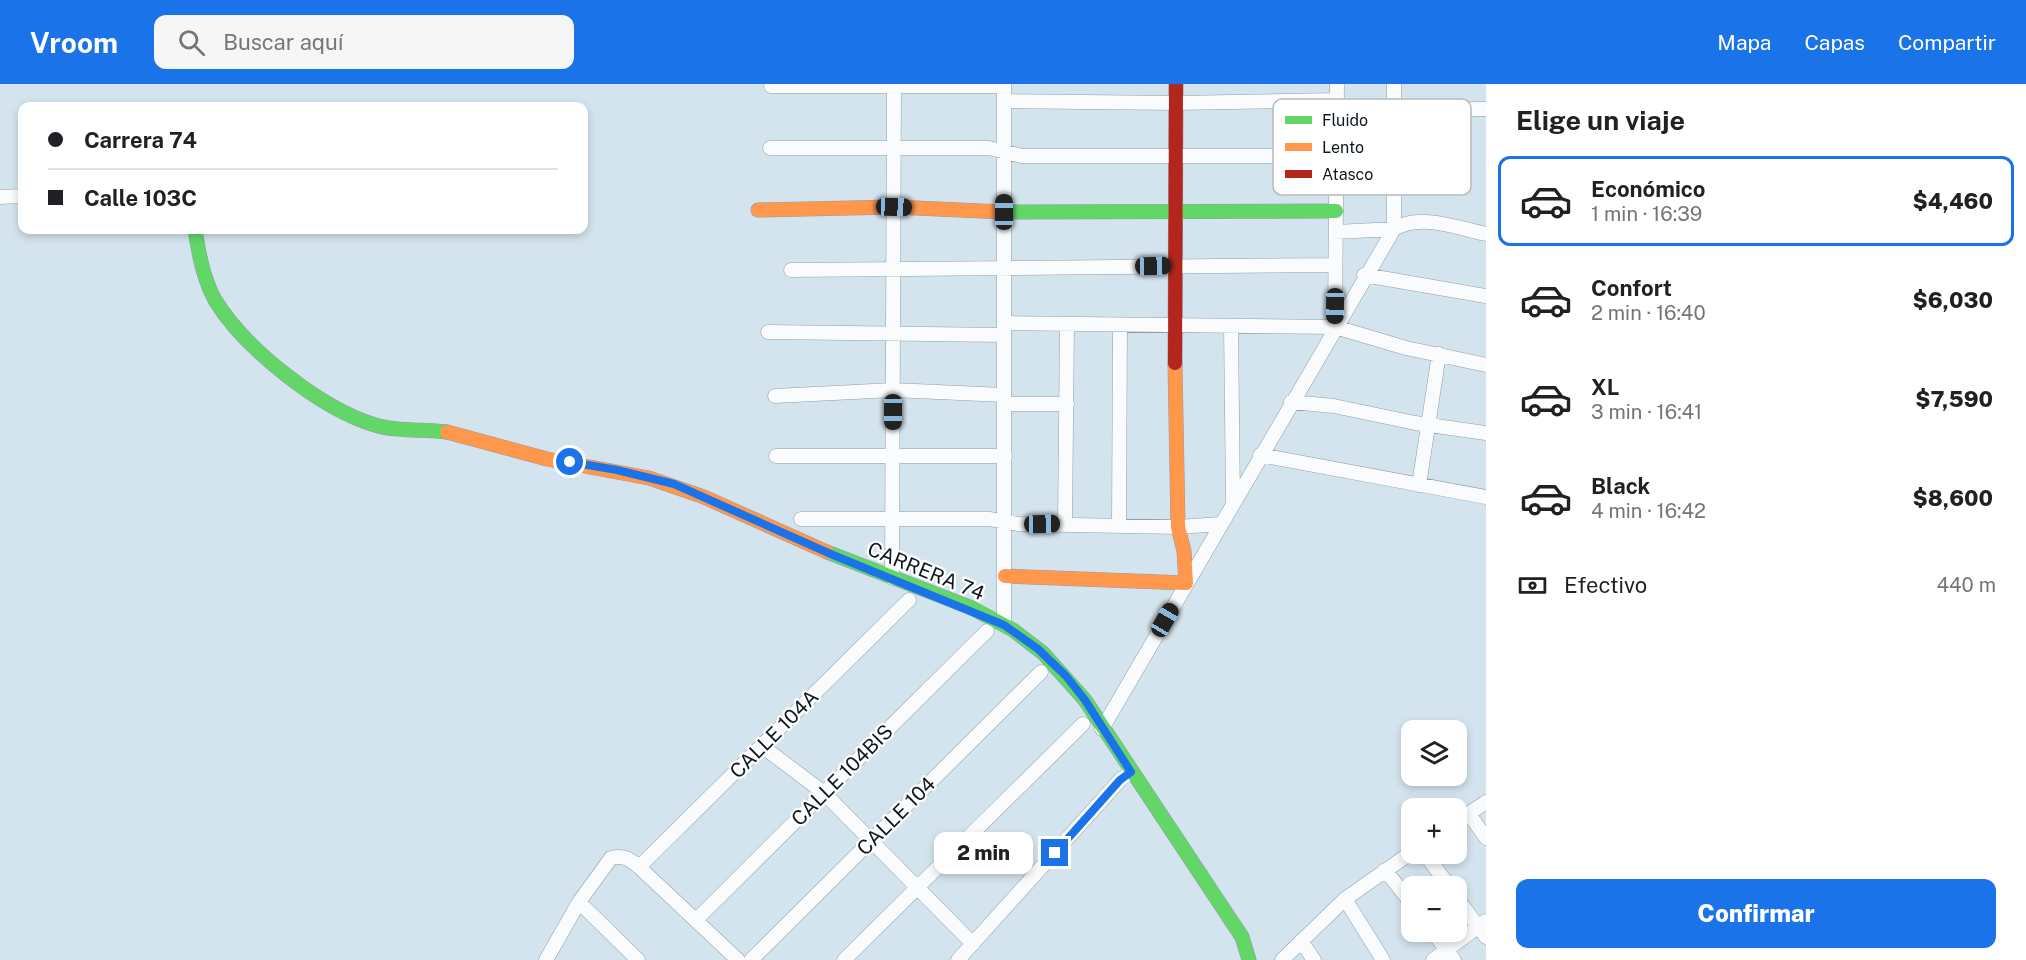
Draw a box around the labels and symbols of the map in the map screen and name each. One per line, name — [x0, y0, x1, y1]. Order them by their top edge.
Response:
legend — [1273, 99, 1471, 195]
text: Fluido — [1322, 111, 1368, 130]
text: Lento — [1322, 138, 1364, 157]
text: Atasco — [1322, 165, 1373, 184]
car — [995, 194, 1013, 230]
car — [876, 197, 912, 217]
car — [1135, 257, 1171, 275]
car — [1326, 288, 1344, 324]
car — [884, 394, 902, 430]
route start — [556, 448, 583, 475]
car — [1024, 515, 1060, 533]
street label: CARRERA 74 — [864, 537, 988, 605]
car — [1148, 600, 1182, 640]
street label: CALLE 104A — [725, 685, 823, 783]
street label: CALLE 104BIS — [786, 719, 898, 831]
street label: CALLE 104 — [852, 772, 940, 860]
callout: 2 min — [935, 832, 1034, 874]
route end — [1041, 839, 1068, 866]

